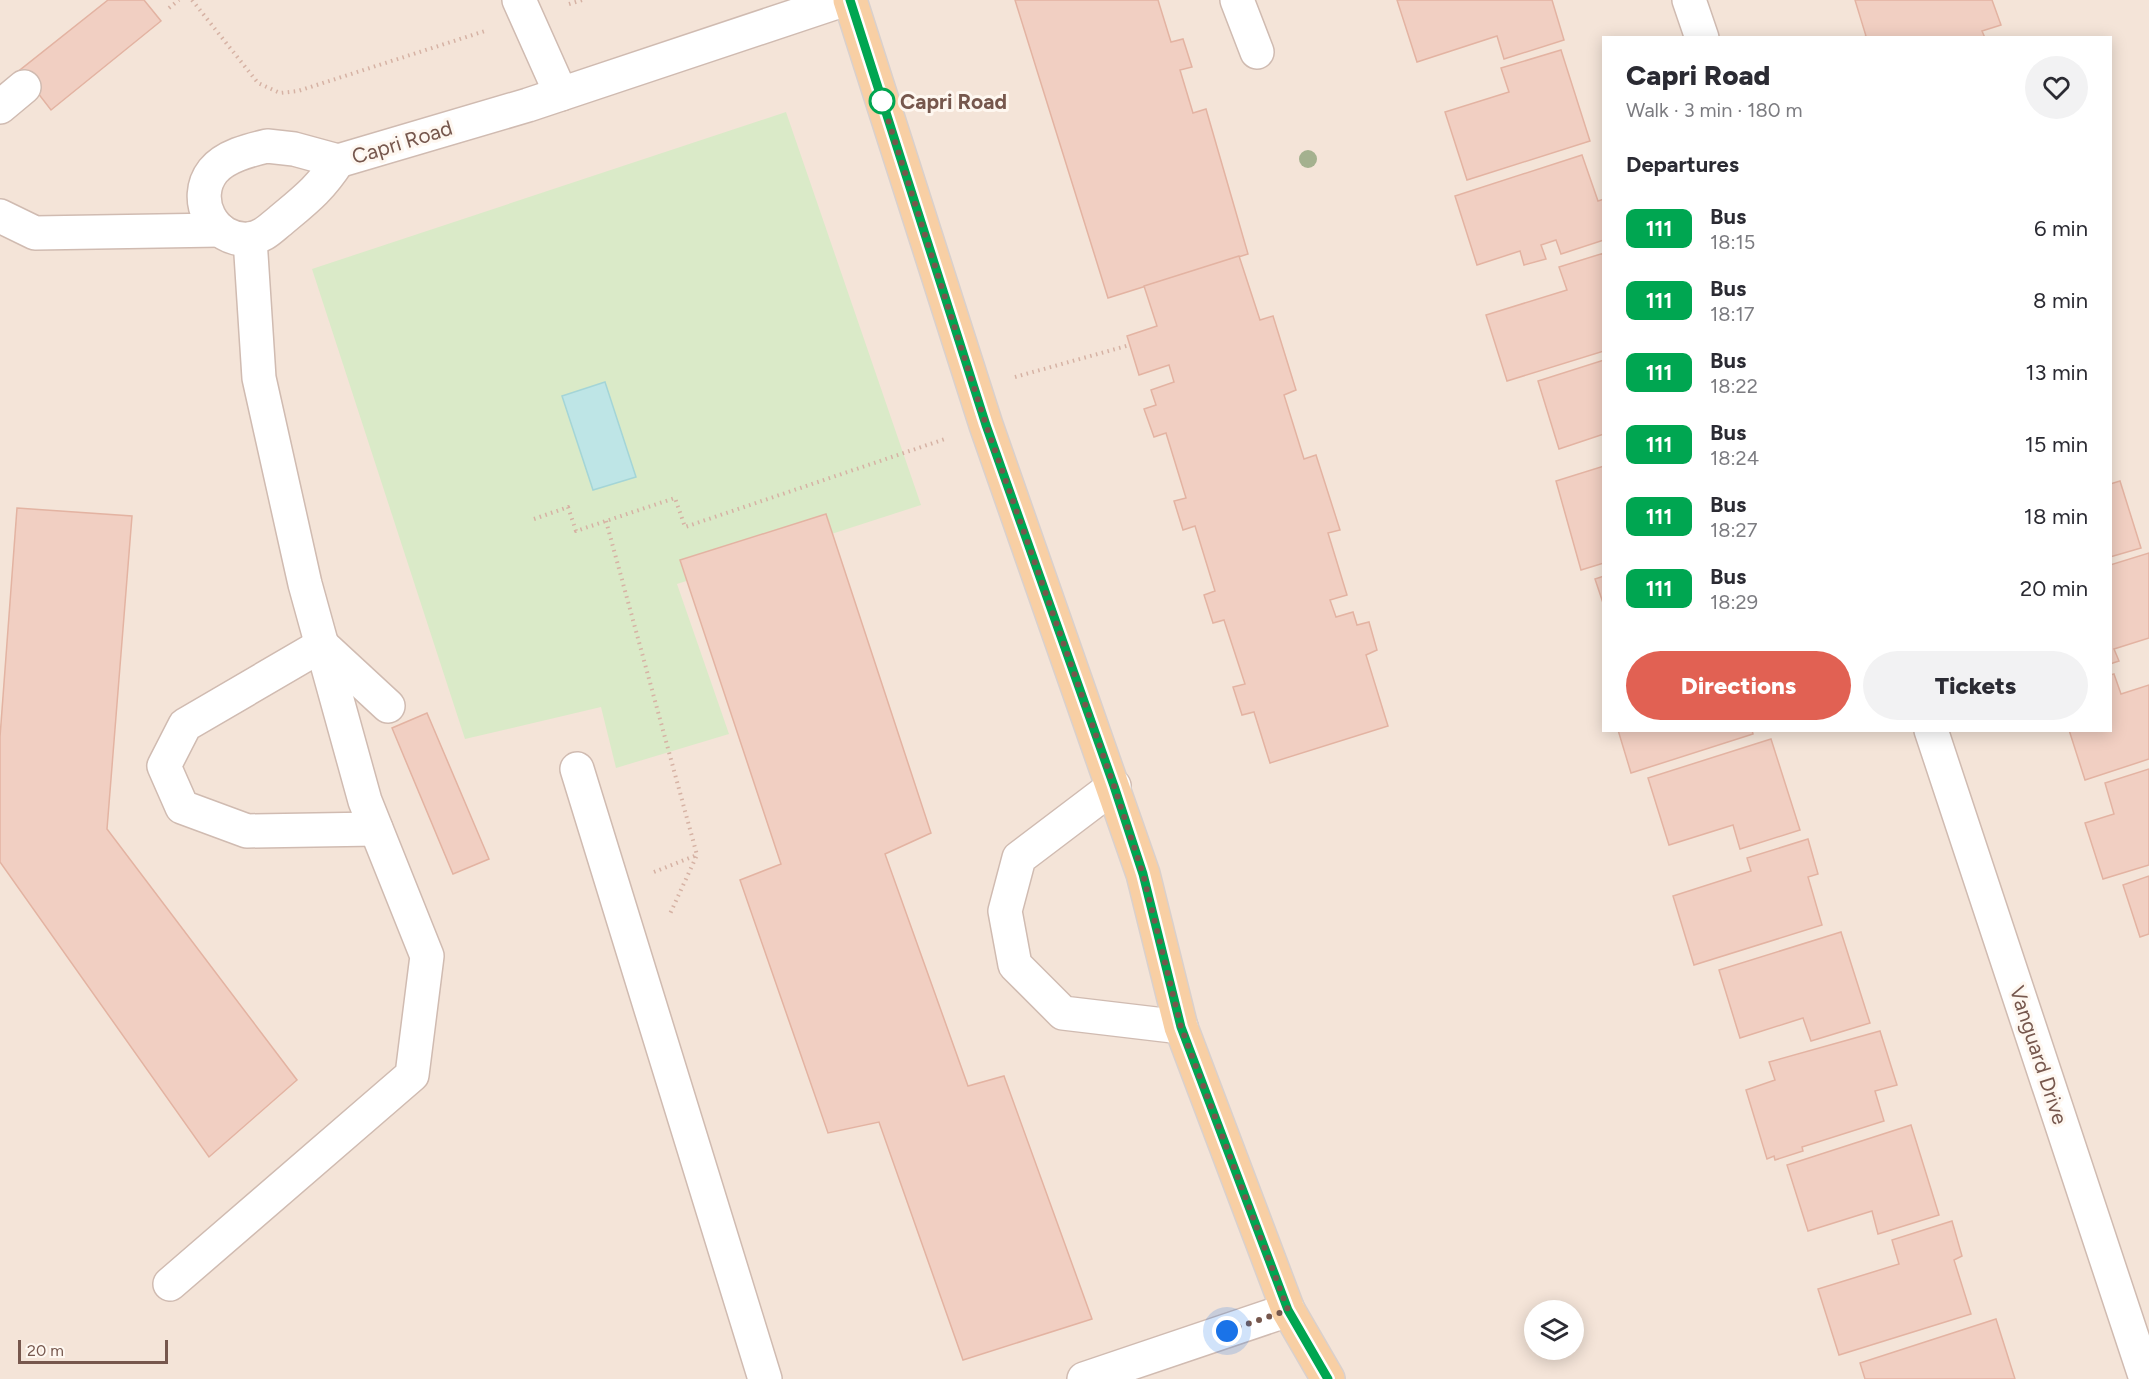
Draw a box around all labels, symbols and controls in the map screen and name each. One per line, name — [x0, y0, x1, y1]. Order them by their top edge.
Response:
button: heart — [2025, 56, 2088, 119]
text: Capri Road — [1626, 58, 1770, 92]
marker: Capri Road — [869, 88, 895, 114]
place label: Capri Road — [900, 89, 1007, 114]
text: Walk · 3 min · 180 m — [1626, 98, 1803, 122]
street label: Capri Road — [349, 115, 455, 169]
text: Departures — [1626, 151, 1739, 178]
text: Bus — [1710, 203, 1746, 230]
text: 6 min — [2034, 215, 2088, 242]
text: 111 — [1646, 216, 1672, 241]
text: 18:15 — [1710, 230, 1755, 254]
text: Bus — [1710, 275, 1746, 302]
text: 8 min — [2033, 287, 2088, 314]
text: 111 — [1646, 288, 1672, 313]
text: 18:17 — [1710, 302, 1755, 326]
text: Bus — [1710, 347, 1746, 374]
text: 13 min — [2025, 359, 2088, 386]
text: 111 — [1646, 360, 1672, 385]
text: 18:22 — [1710, 374, 1758, 398]
text: Bus — [1710, 419, 1746, 446]
text: 15 min — [2025, 431, 2088, 458]
text: 111 — [1646, 432, 1672, 457]
text: 18:24 — [1710, 446, 1759, 470]
text: Bus — [1710, 491, 1746, 518]
text: 18 min — [2024, 503, 2088, 530]
text: 111 — [1646, 504, 1672, 529]
text: 18:27 — [1710, 518, 1758, 542]
text: Bus — [1710, 563, 1746, 590]
text: 20 min — [2020, 575, 2088, 602]
text: 111 — [1646, 576, 1672, 601]
text: 18:29 — [1710, 590, 1758, 614]
button: Directions — [1626, 651, 1851, 720]
button: Tickets — [1863, 651, 2088, 720]
street label: Vanguard Drive — [2005, 983, 2073, 1127]
map controls — [1524, 1300, 1584, 1360]
button: layers — [1524, 1300, 1584, 1360]
your location — [1212, 1316, 1242, 1346]
scale bar — [18, 1337, 168, 1364]
text: 20 m — [27, 1341, 64, 1360]

